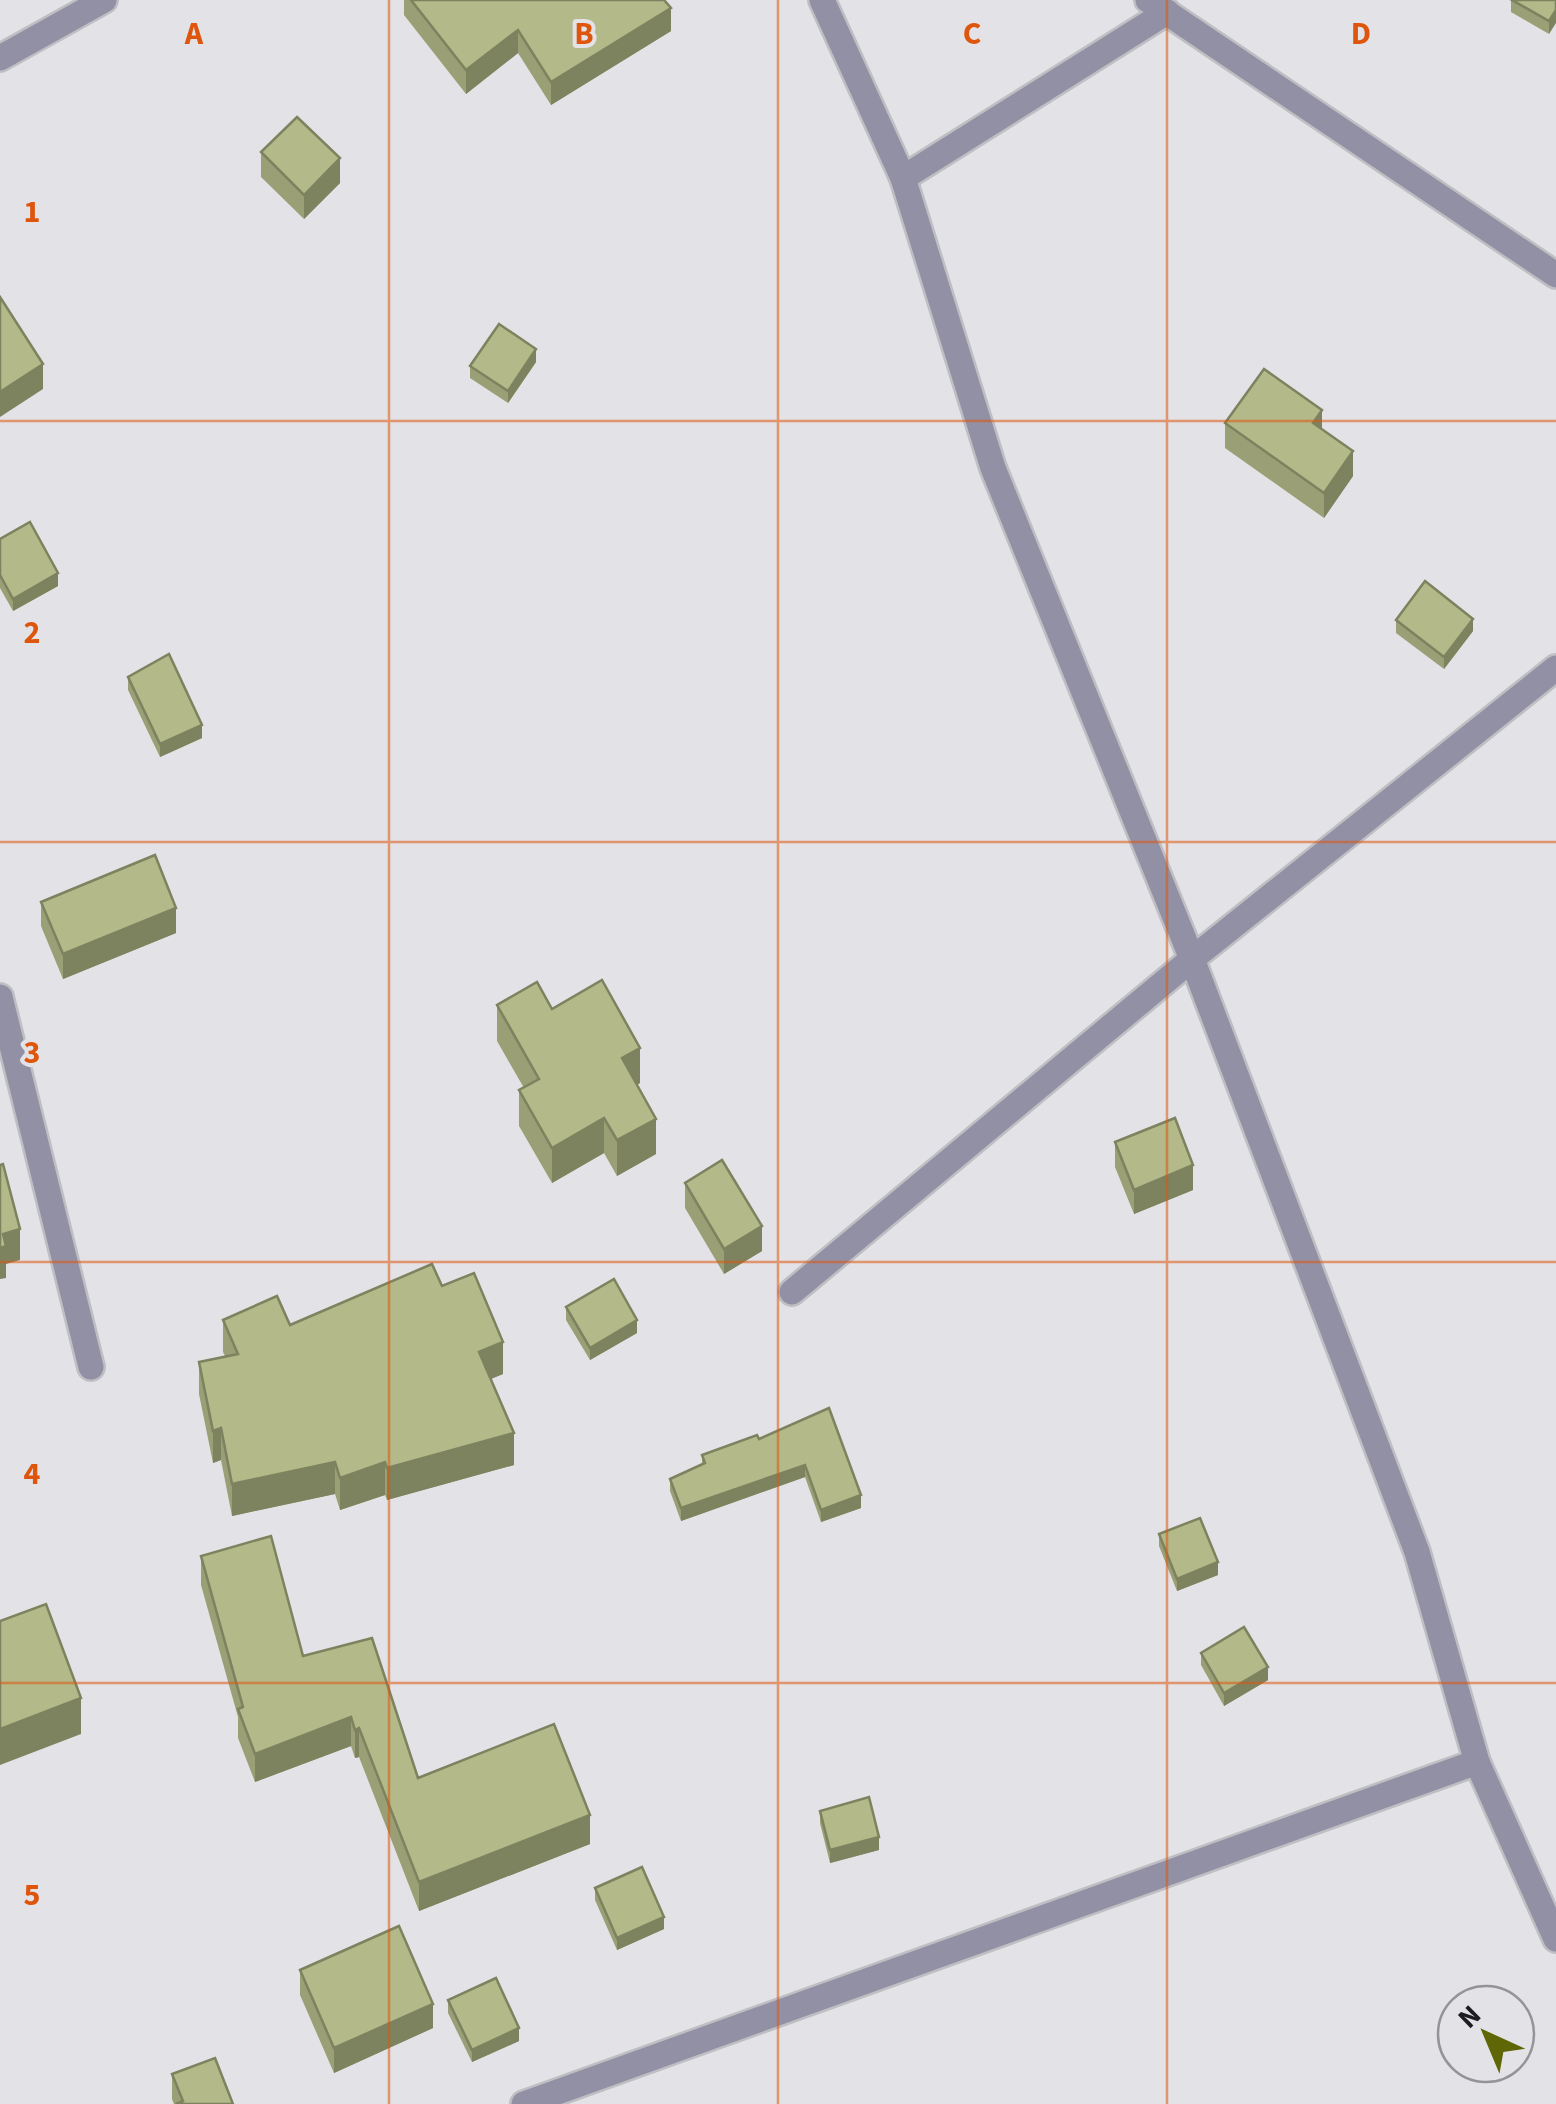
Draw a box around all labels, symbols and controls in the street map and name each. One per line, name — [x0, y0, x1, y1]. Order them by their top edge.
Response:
text: A — [184, 11, 204, 57]
text: B — [574, 11, 594, 57]
text: C — [963, 11, 981, 57]
text: D — [1351, 11, 1371, 57]
text: 1 — [24, 189, 40, 235]
text: 2 — [24, 610, 40, 656]
text: 3 — [24, 1030, 40, 1076]
text: 4 — [24, 1451, 41, 1497]
text: 5 — [24, 1872, 40, 1918]
north arrow — [1436, 1984, 1536, 2084]
text: N — [1449, 1996, 1490, 2038]

